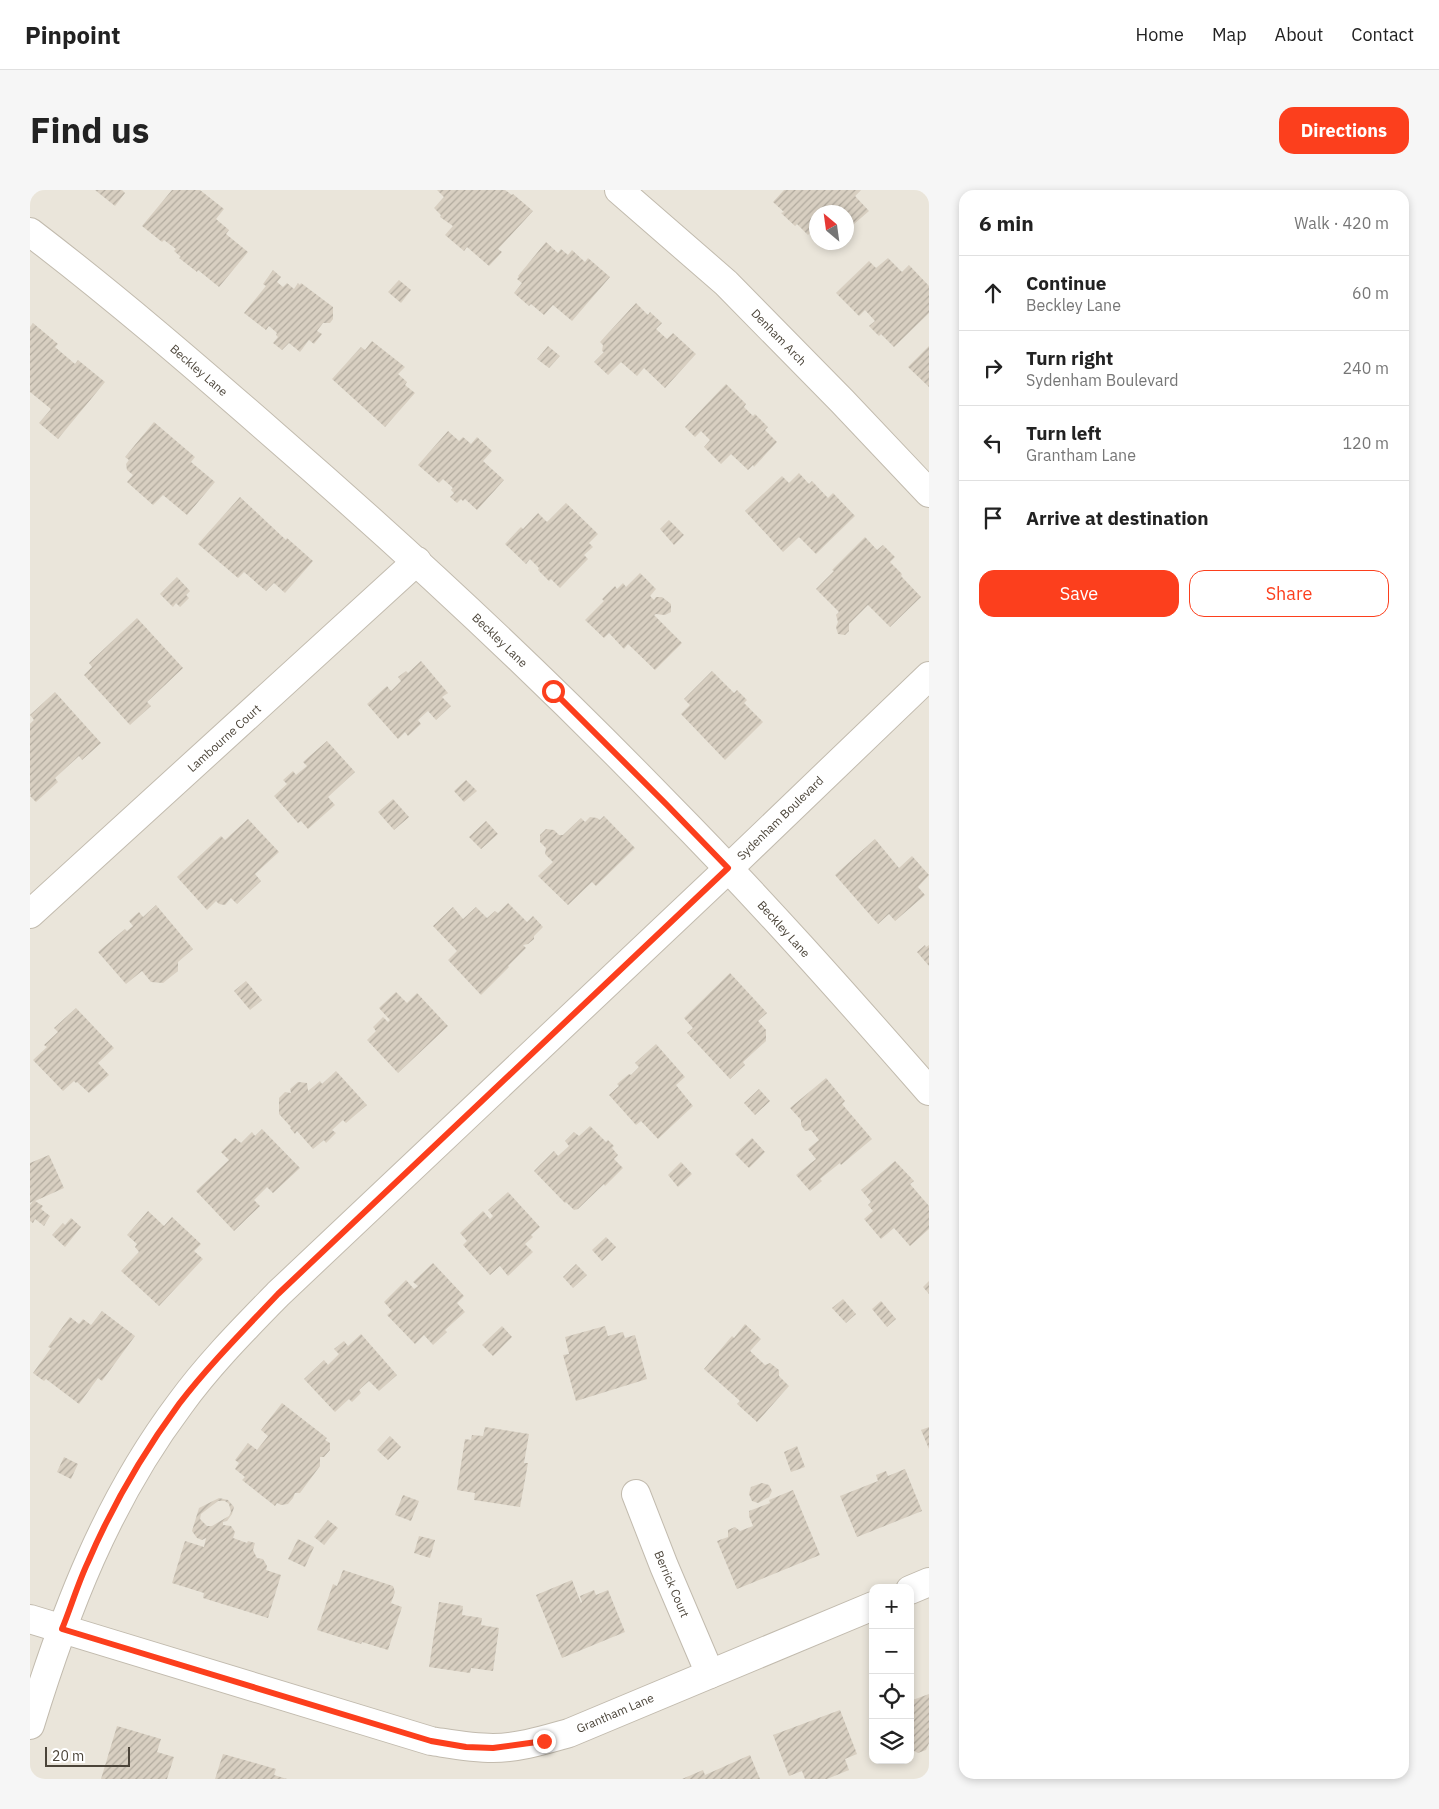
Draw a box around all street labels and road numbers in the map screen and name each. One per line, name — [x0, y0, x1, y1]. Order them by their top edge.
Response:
street label: Denham Arch — [748, 306, 810, 368]
street label: Beckley Lane — [167, 341, 231, 399]
street label: Beckley Lane — [469, 610, 531, 670]
street label: Lambourne Court — [184, 701, 264, 775]
street label: Sydenham Boulevard — [734, 773, 826, 863]
street label: Beckley Lane — [755, 898, 814, 961]
street label: Berrick Court — [651, 1548, 693, 1620]
street label: Grantham Lane — [574, 1690, 656, 1736]

